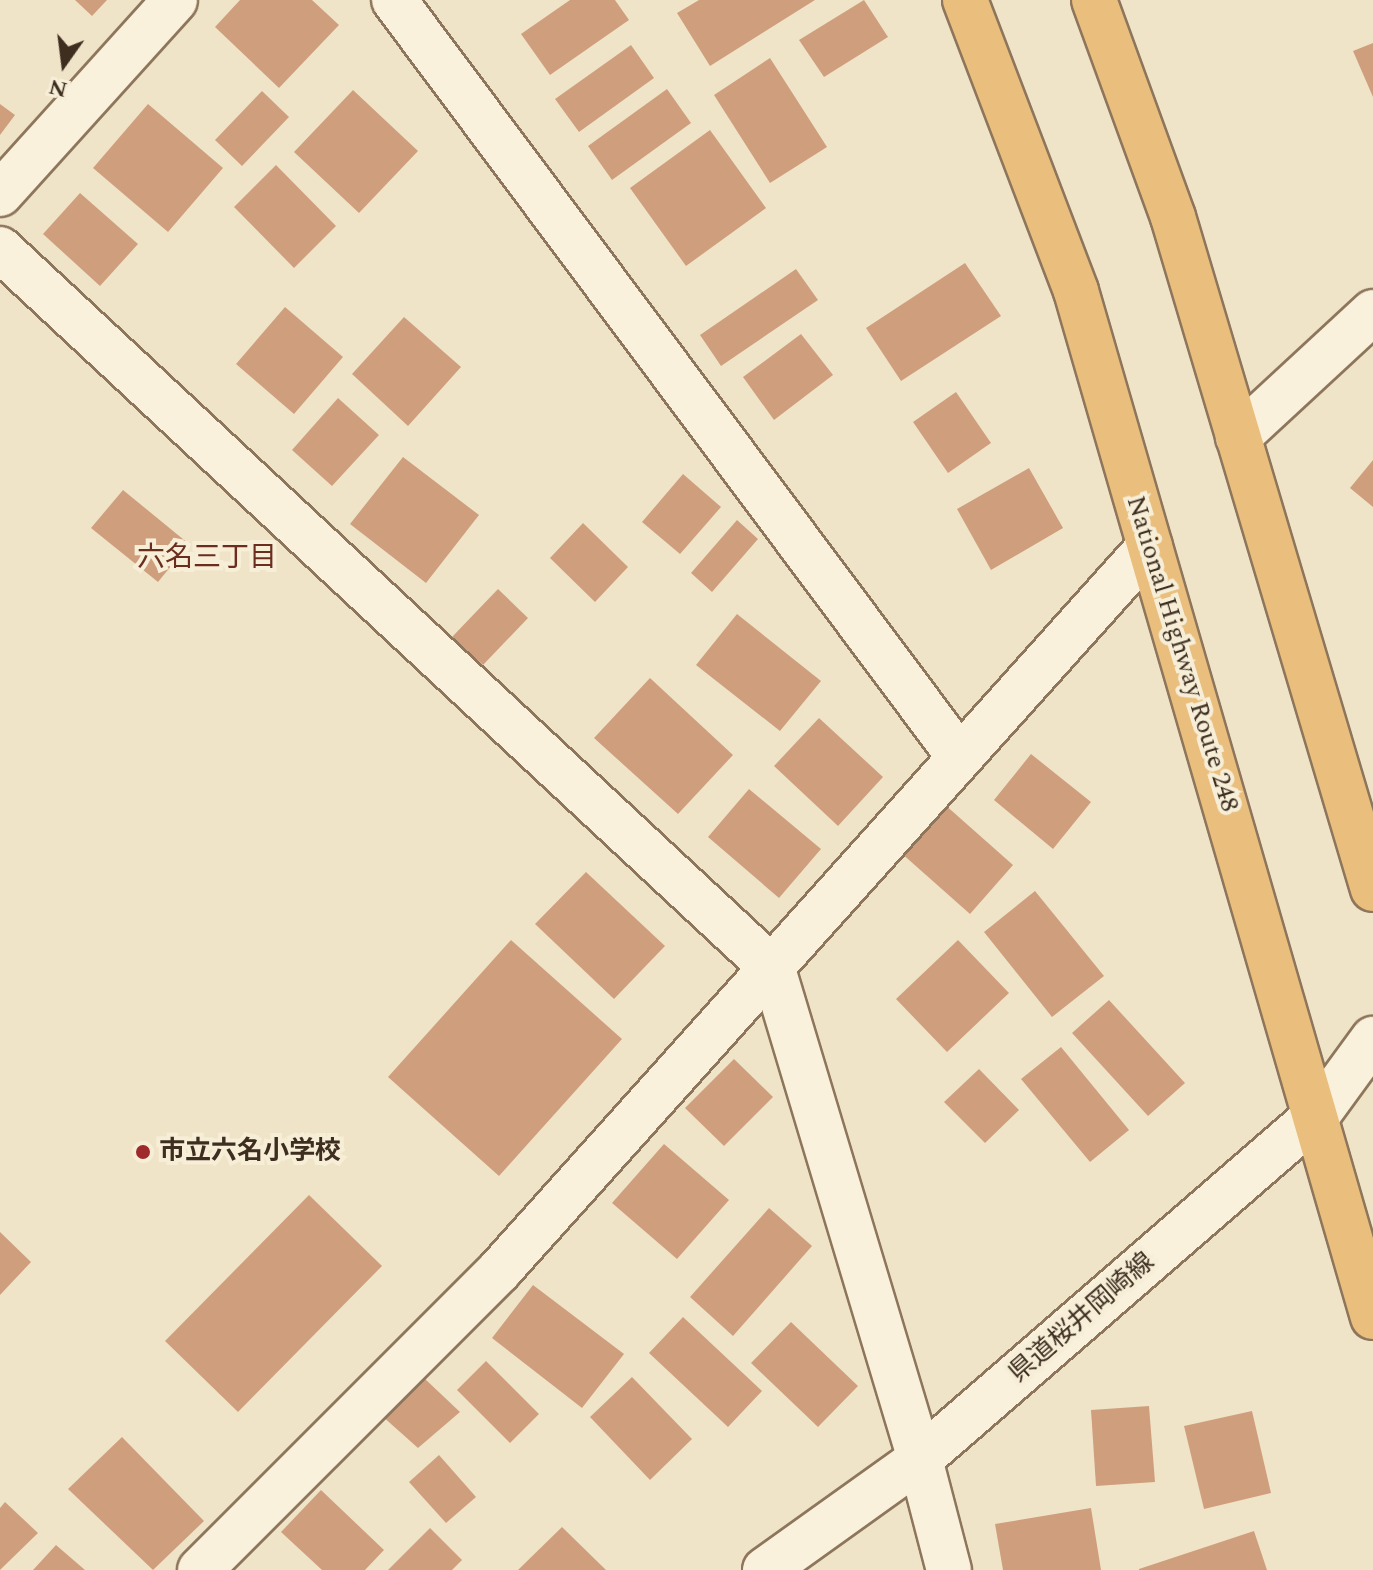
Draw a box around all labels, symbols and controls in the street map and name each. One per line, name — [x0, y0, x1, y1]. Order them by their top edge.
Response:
north arrow — [24, 24, 104, 104]
text: N — [45, 70, 71, 106]
street label: National Highway Route 248 — [1119, 492, 1245, 816]
district label: 六名三丁目 — [137, 541, 277, 575]
place label: 市立六名小学校 — [159, 1136, 341, 1168]
marker: 市立六名小学校 — [134, 1143, 152, 1161]
street label: 県道桜井岡崎線 — [1003, 1247, 1161, 1389]

